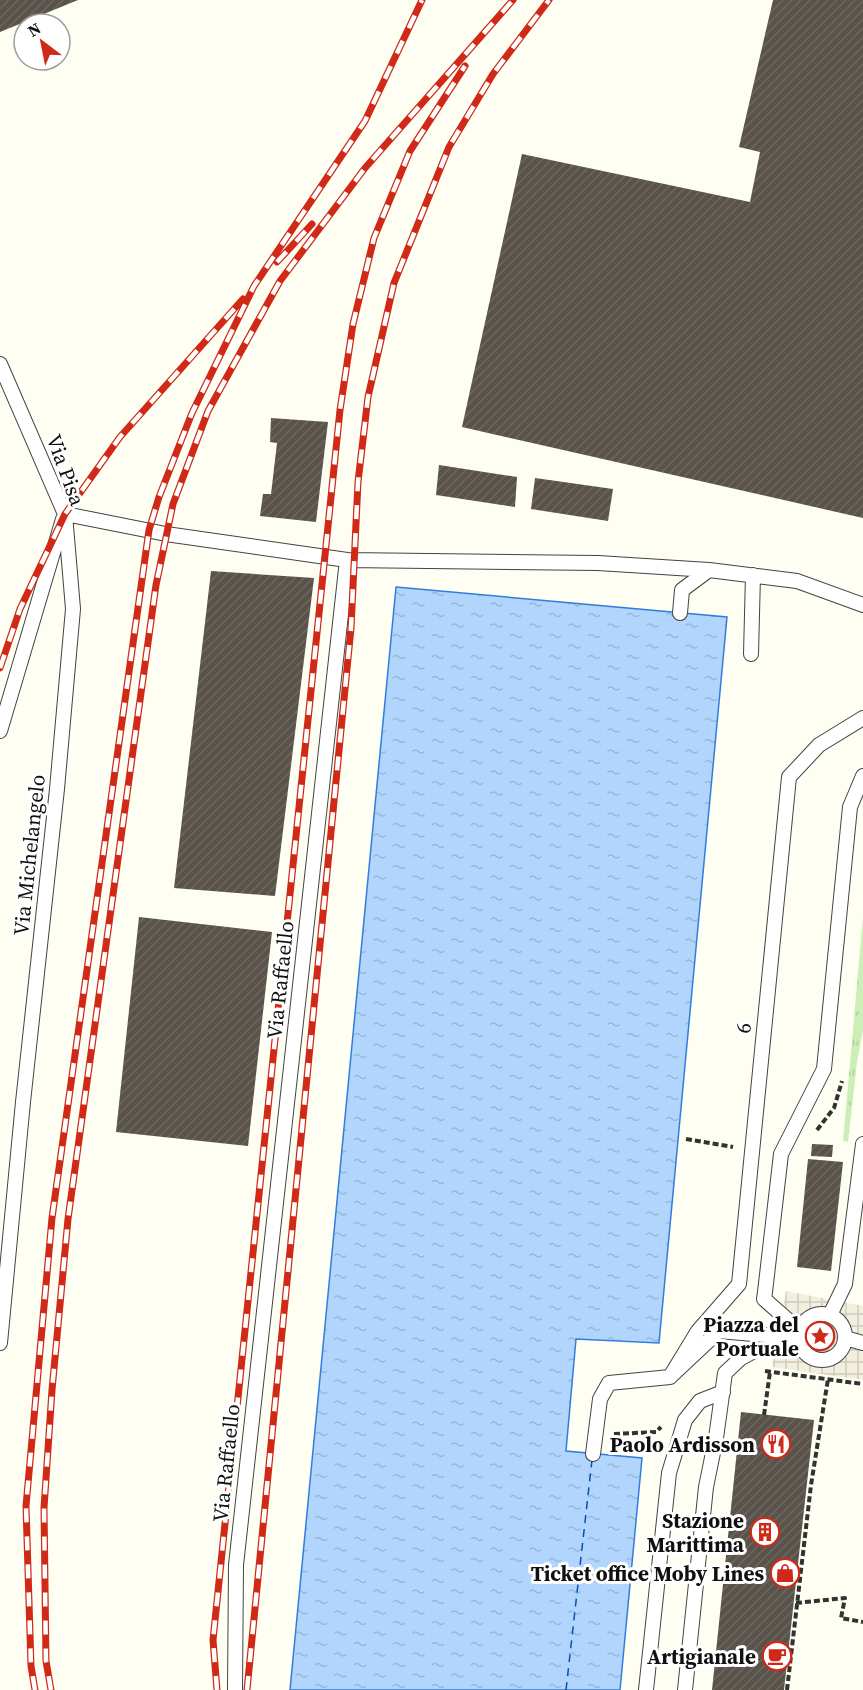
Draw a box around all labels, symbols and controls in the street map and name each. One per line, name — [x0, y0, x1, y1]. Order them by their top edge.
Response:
north arrow — [12, 12, 72, 72]
text: N — [23, 17, 45, 42]
street label: Via Pisa — [40, 430, 92, 510]
street label: Via Michelangelo — [6, 773, 52, 937]
street label: Via Raffaello — [259, 919, 301, 1041]
street label: 6 — [728, 1021, 758, 1035]
place label: Piazza del Portuale — [703, 1310, 799, 1363]
place icon: Piazza del Portuale — [804, 1320, 836, 1352]
street label: Via Raffaello — [205, 1402, 247, 1524]
restaurant icon: Paolo Ardisson — [760, 1428, 792, 1460]
place label: Paolo Ardisson — [610, 1430, 755, 1459]
place label: Stazione Marittima — [646, 1506, 745, 1559]
building icon: Stazione Marittima — [749, 1516, 781, 1548]
shop icon: Ticket office Moby Lines — [769, 1557, 801, 1589]
place label: Ticket office Moby Lines — [531, 1559, 764, 1588]
cafe icon: Artigianale — [761, 1640, 793, 1672]
place label: Artigianale — [647, 1642, 756, 1671]

